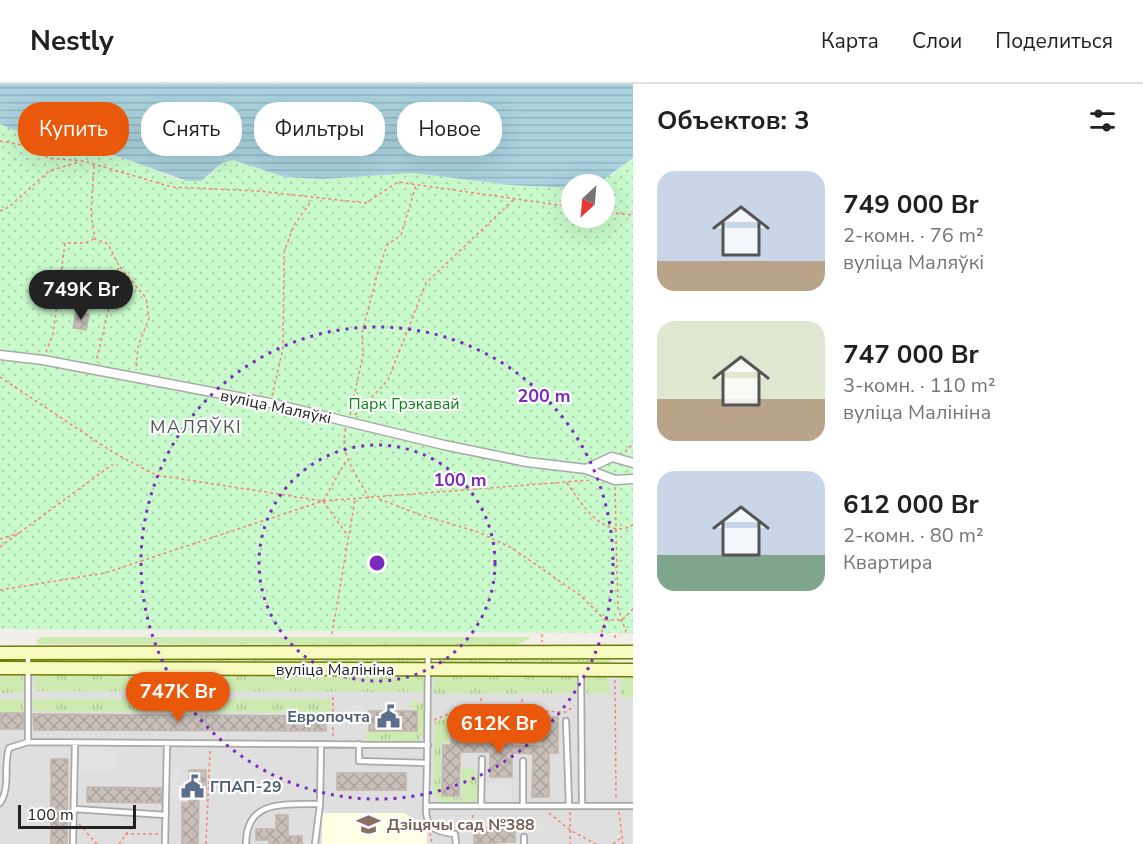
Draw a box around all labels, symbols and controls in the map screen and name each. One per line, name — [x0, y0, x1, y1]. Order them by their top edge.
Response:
text: Nestly — [30, 22, 114, 60]
text: Карта — [821, 27, 879, 55]
text: Слои — [912, 27, 962, 55]
text: Поделиться — [995, 27, 1113, 55]
chip: Купить — [18, 102, 129, 156]
chip: Снять — [141, 102, 242, 156]
chip: Фильтры — [254, 102, 385, 156]
chip: Новое — [397, 102, 502, 156]
text: Объектов: 3 — [657, 103, 810, 138]
icon: filters — [1086, 104, 1119, 137]
north arrow — [561, 174, 615, 228]
map controls — [561, 174, 615, 228]
text: 749 000 Br — [843, 187, 979, 222]
icon: home — [705, 195, 777, 267]
text: 2-комн. · 76 m² — [843, 222, 984, 249]
text: вуліца Маляўкі — [843, 249, 984, 276]
pin: 749K Br — [26, 270, 136, 321]
text: 749K Br — [43, 276, 119, 303]
text: 747 000 Br — [843, 337, 979, 372]
icon: home — [705, 345, 777, 417]
text: 3-комн. · 110 m² — [843, 372, 996, 399]
street label: вуліца Маляўкі — [218, 384, 333, 429]
text: 200 m — [517, 384, 571, 408]
park label: Парк Грэкавай — [348, 393, 460, 415]
text: вуліца Малініна — [843, 399, 991, 426]
district label: МАЛЯЎКІ — [150, 415, 242, 439]
text: 100 m — [433, 468, 487, 492]
text: 612 000 Br — [843, 487, 979, 522]
icon: home — [705, 495, 777, 567]
text: 2-комн. · 80 m² — [843, 522, 984, 549]
text: Квартира — [843, 549, 933, 576]
centre of rings — [367, 553, 387, 573]
street label: вуліца Малініна — [276, 659, 394, 681]
pin: 747K Br — [123, 672, 233, 723]
text: 747K Br — [140, 678, 216, 705]
public building icon: Европочта — [375, 703, 401, 729]
pin: 612K Br — [444, 704, 554, 755]
place label: Европочта — [287, 706, 370, 728]
text: 612K Br — [461, 710, 537, 737]
public building icon: ГПАП-29 — [179, 773, 205, 799]
place label: ГПАП-29 — [210, 776, 282, 798]
scale bar — [18, 802, 136, 830]
text: 100 m — [27, 804, 74, 826]
school or university icon: Дзіцячы сад №388 — [356, 811, 382, 837]
place label: Дзіцячы сад №388 — [387, 814, 535, 836]

